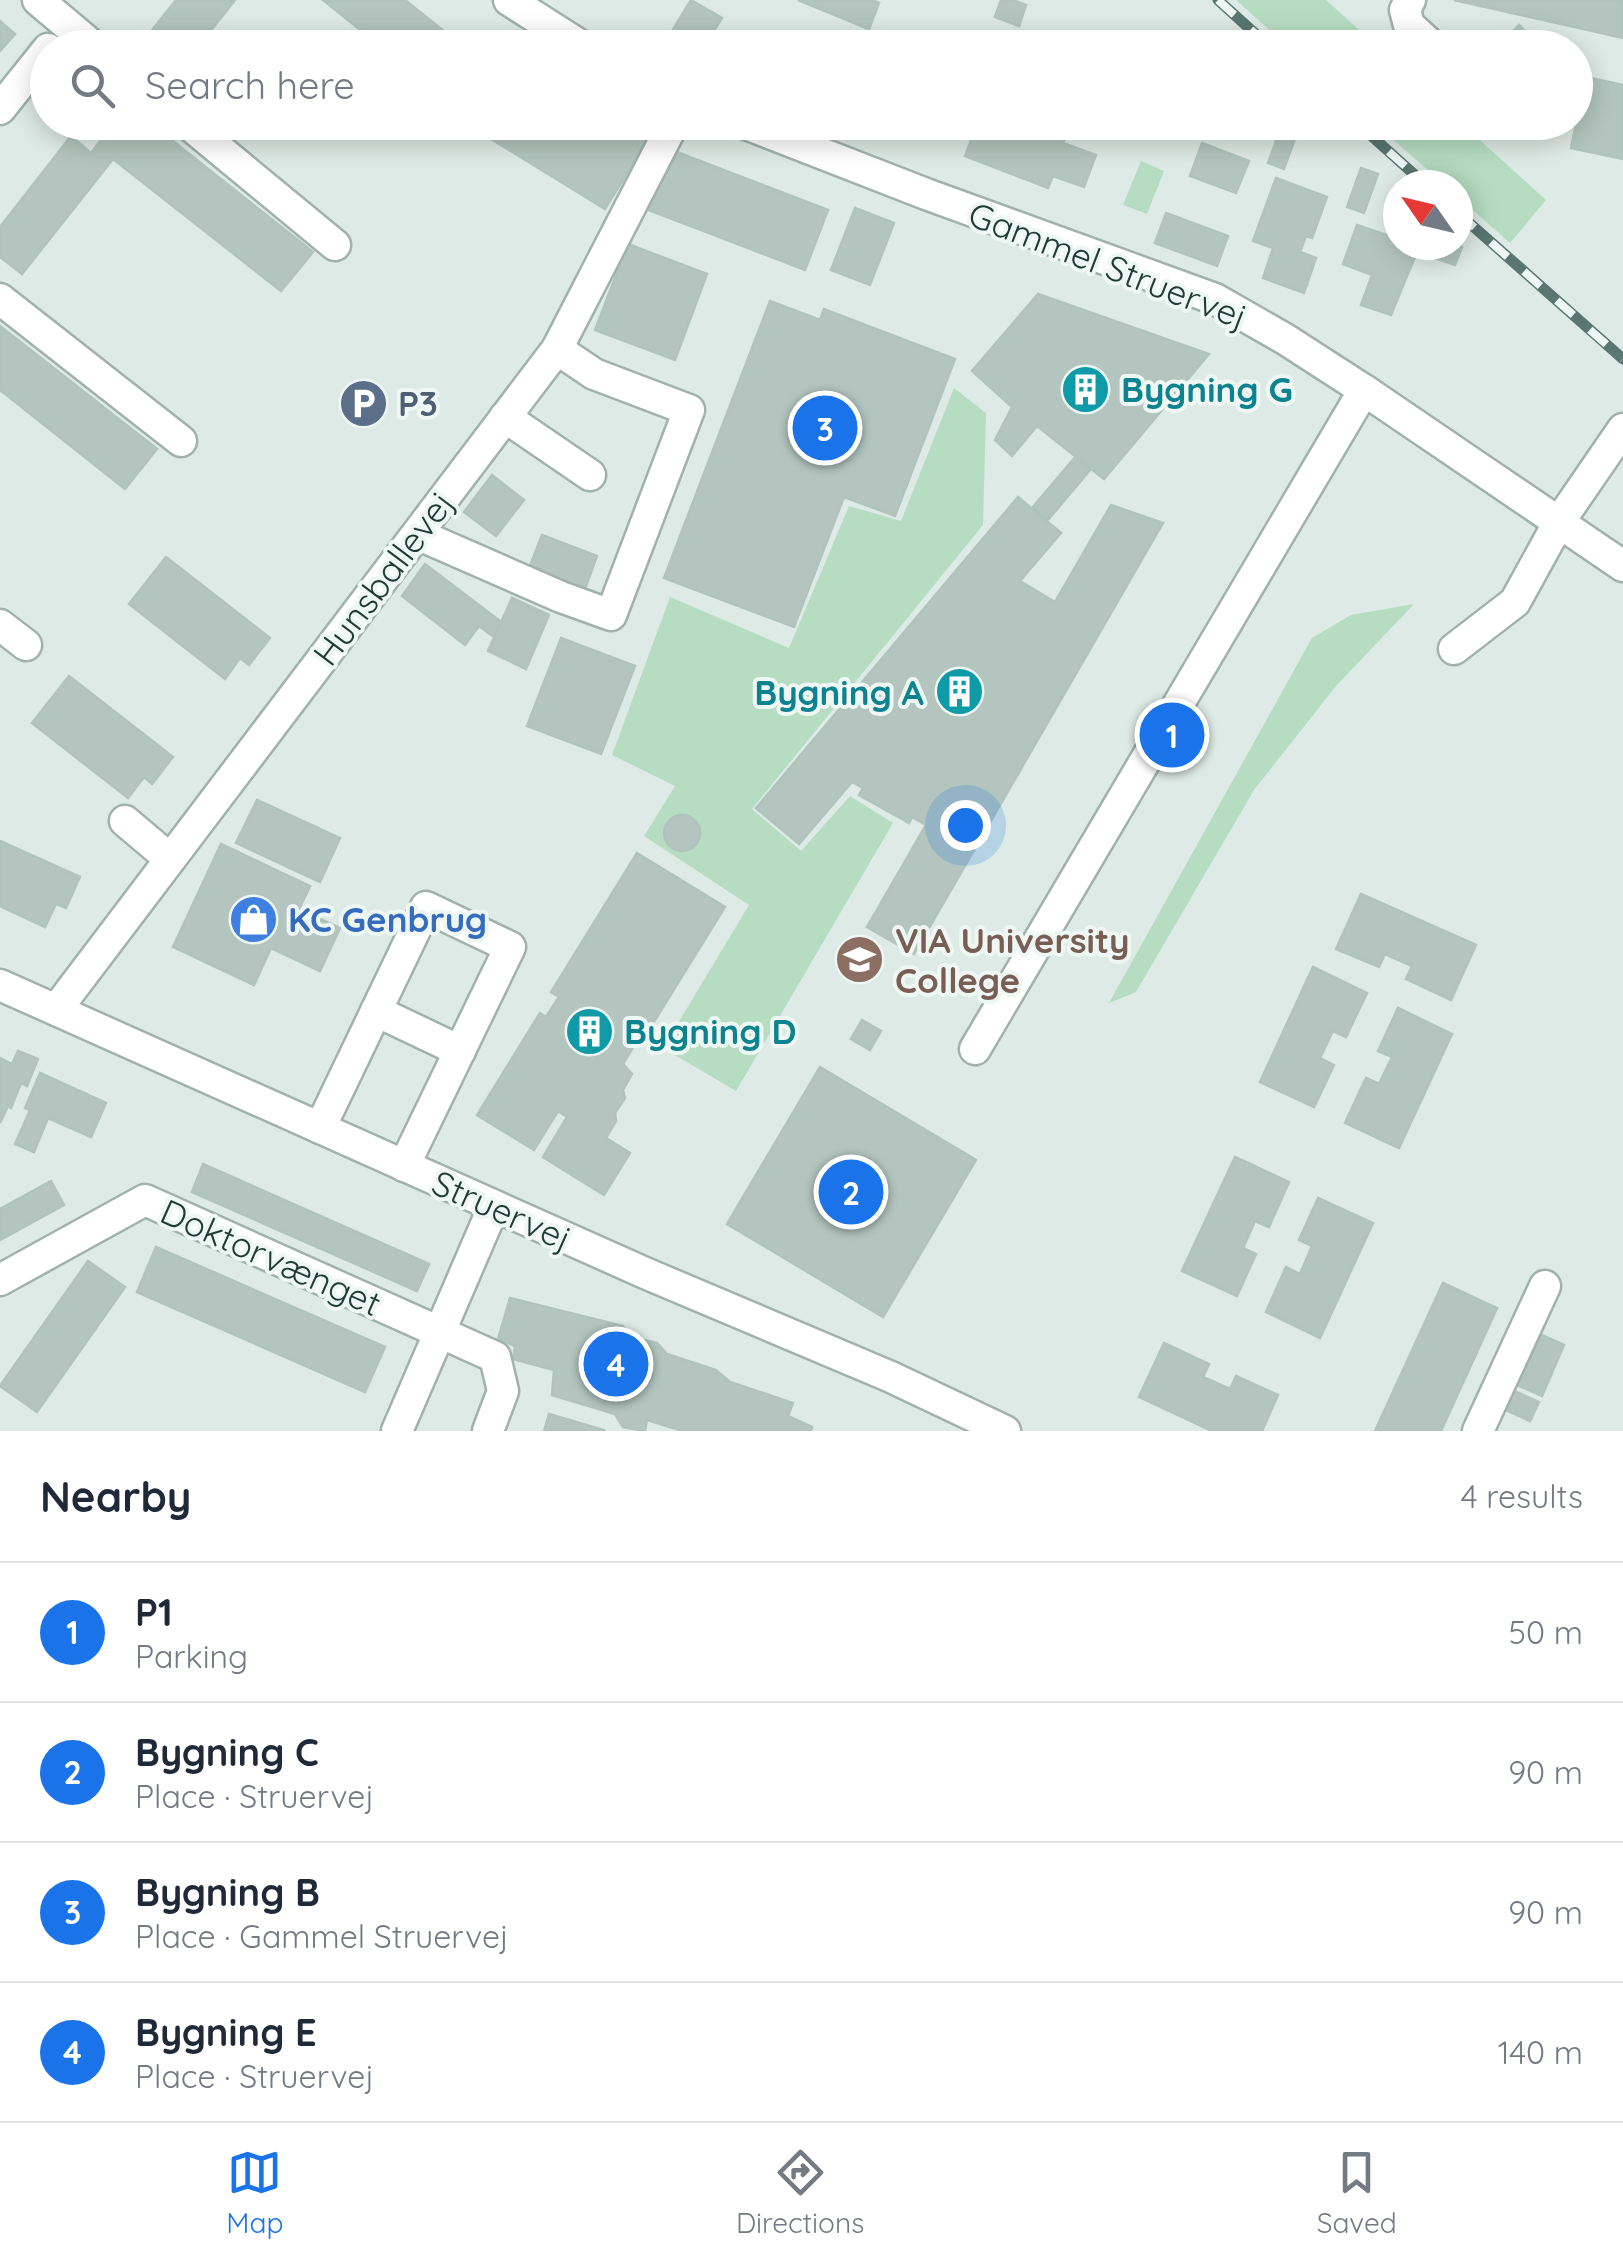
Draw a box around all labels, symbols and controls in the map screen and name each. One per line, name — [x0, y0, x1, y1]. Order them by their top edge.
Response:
search box — [30, 30, 1593, 140]
icon: search — [65, 58, 120, 113]
text: Search here — [145, 61, 355, 109]
north arrow — [1383, 170, 1473, 260]
street label: Gammel Struervej — [963, 192, 1253, 338]
building icon: Bygning G — [1060, 363, 1112, 415]
place label: Bygning G — [1121, 367, 1293, 411]
parking icon: P3 — [337, 377, 389, 429]
place label: P3 — [398, 381, 438, 425]
pin: 3 — [792, 390, 858, 466]
street label: Hunsballevej — [303, 482, 463, 674]
building icon: Bygning A — [933, 666, 985, 718]
place label: Bygning A — [754, 670, 925, 714]
pin: 1 — [1140, 698, 1204, 772]
your location — [940, 800, 991, 851]
shop icon: KC Genbrug — [227, 893, 279, 945]
place label: KC Genbrug — [288, 897, 487, 941]
place label: VIA University College — [895, 918, 1130, 1002]
school or university icon: VIA University College — [834, 934, 886, 986]
building icon: Bygning D — [563, 1005, 615, 1057]
place label: Bygning D — [624, 1009, 796, 1053]
pin: 2 — [818, 1154, 884, 1230]
street label: Struervej — [426, 1160, 578, 1260]
street label: Doktorvænget — [154, 1189, 388, 1325]
pin: 4 — [584, 1326, 648, 1402]
text: Nearby — [40, 1470, 191, 1523]
text: 4 results — [1461, 1476, 1583, 1516]
text: P1 — [135, 1588, 173, 1636]
text: 1 — [66, 1612, 79, 1652]
text: 50 m — [1509, 1612, 1583, 1652]
text: Parking — [135, 1636, 248, 1676]
text: Bygning C — [135, 1728, 319, 1776]
text: 2 — [63, 1752, 82, 1792]
text: 90 m — [1508, 1752, 1583, 1792]
text: Place · Struervej — [135, 1776, 374, 1816]
text: Bygning B — [135, 1868, 320, 1916]
text: 3 — [64, 1892, 81, 1932]
text: 90 m — [1508, 1892, 1583, 1932]
text: Place · Gammel Struervej — [135, 1916, 509, 1956]
text: Bygning E — [135, 2008, 317, 2056]
text: 4 — [63, 2032, 82, 2072]
text: 140 m — [1498, 2032, 1583, 2072]
text: Place · Struervej — [135, 2056, 374, 2096]
tab: Map — [226, 2145, 283, 2240]
tab: Directions — [736, 2145, 864, 2240]
tab: Saved — [1317, 2145, 1397, 2240]

